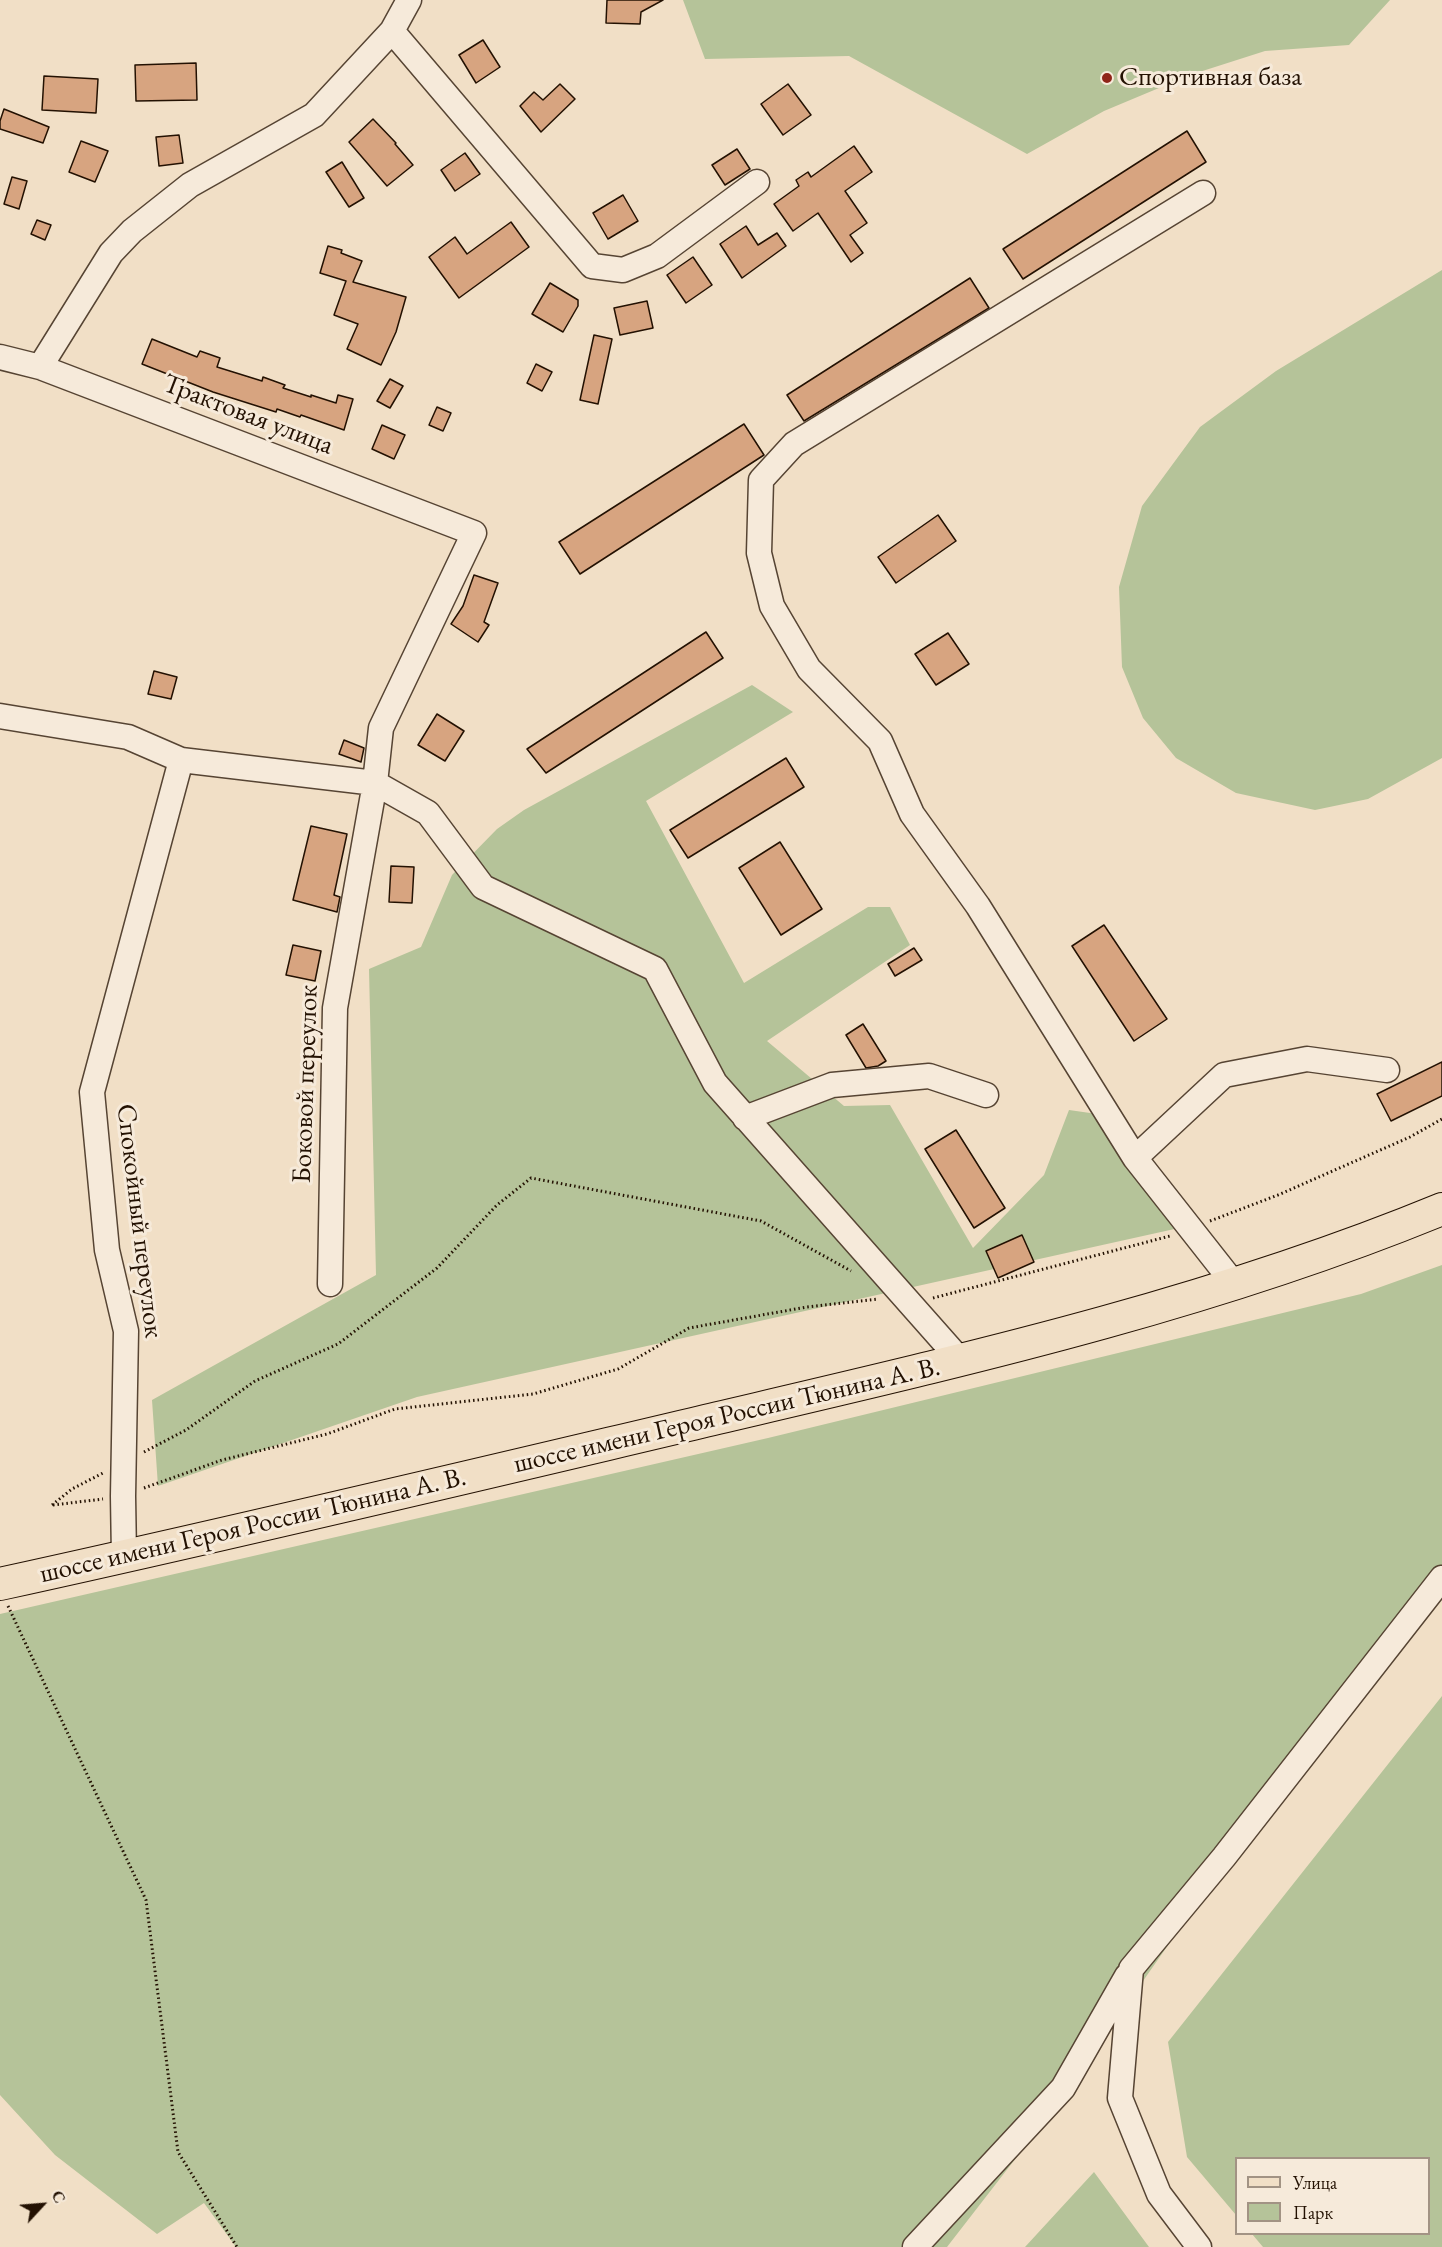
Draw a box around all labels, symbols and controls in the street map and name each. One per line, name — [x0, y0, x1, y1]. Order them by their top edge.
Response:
place label: Спортивная база — [1119, 62, 1302, 94]
marker: Спортивная база — [1100, 71, 1114, 85]
street label: Трактовая улица — [158, 368, 338, 462]
street label: Боковой переулок — [286, 984, 326, 1184]
street label: Спокойный переулок — [109, 1102, 169, 1340]
street label: шоссе имени Героя России Тюнина А. В. — [511, 1351, 943, 1481]
street label: шоссе имени Героя России Тюнина А. В. — [37, 1461, 469, 1591]
legend — [1235, 2157, 1430, 2235]
text: Улица — [1293, 2171, 1337, 2194]
north arrow — [12, 2175, 72, 2235]
text: С — [47, 2187, 71, 2207]
text: Парк — [1293, 2201, 1333, 2224]

